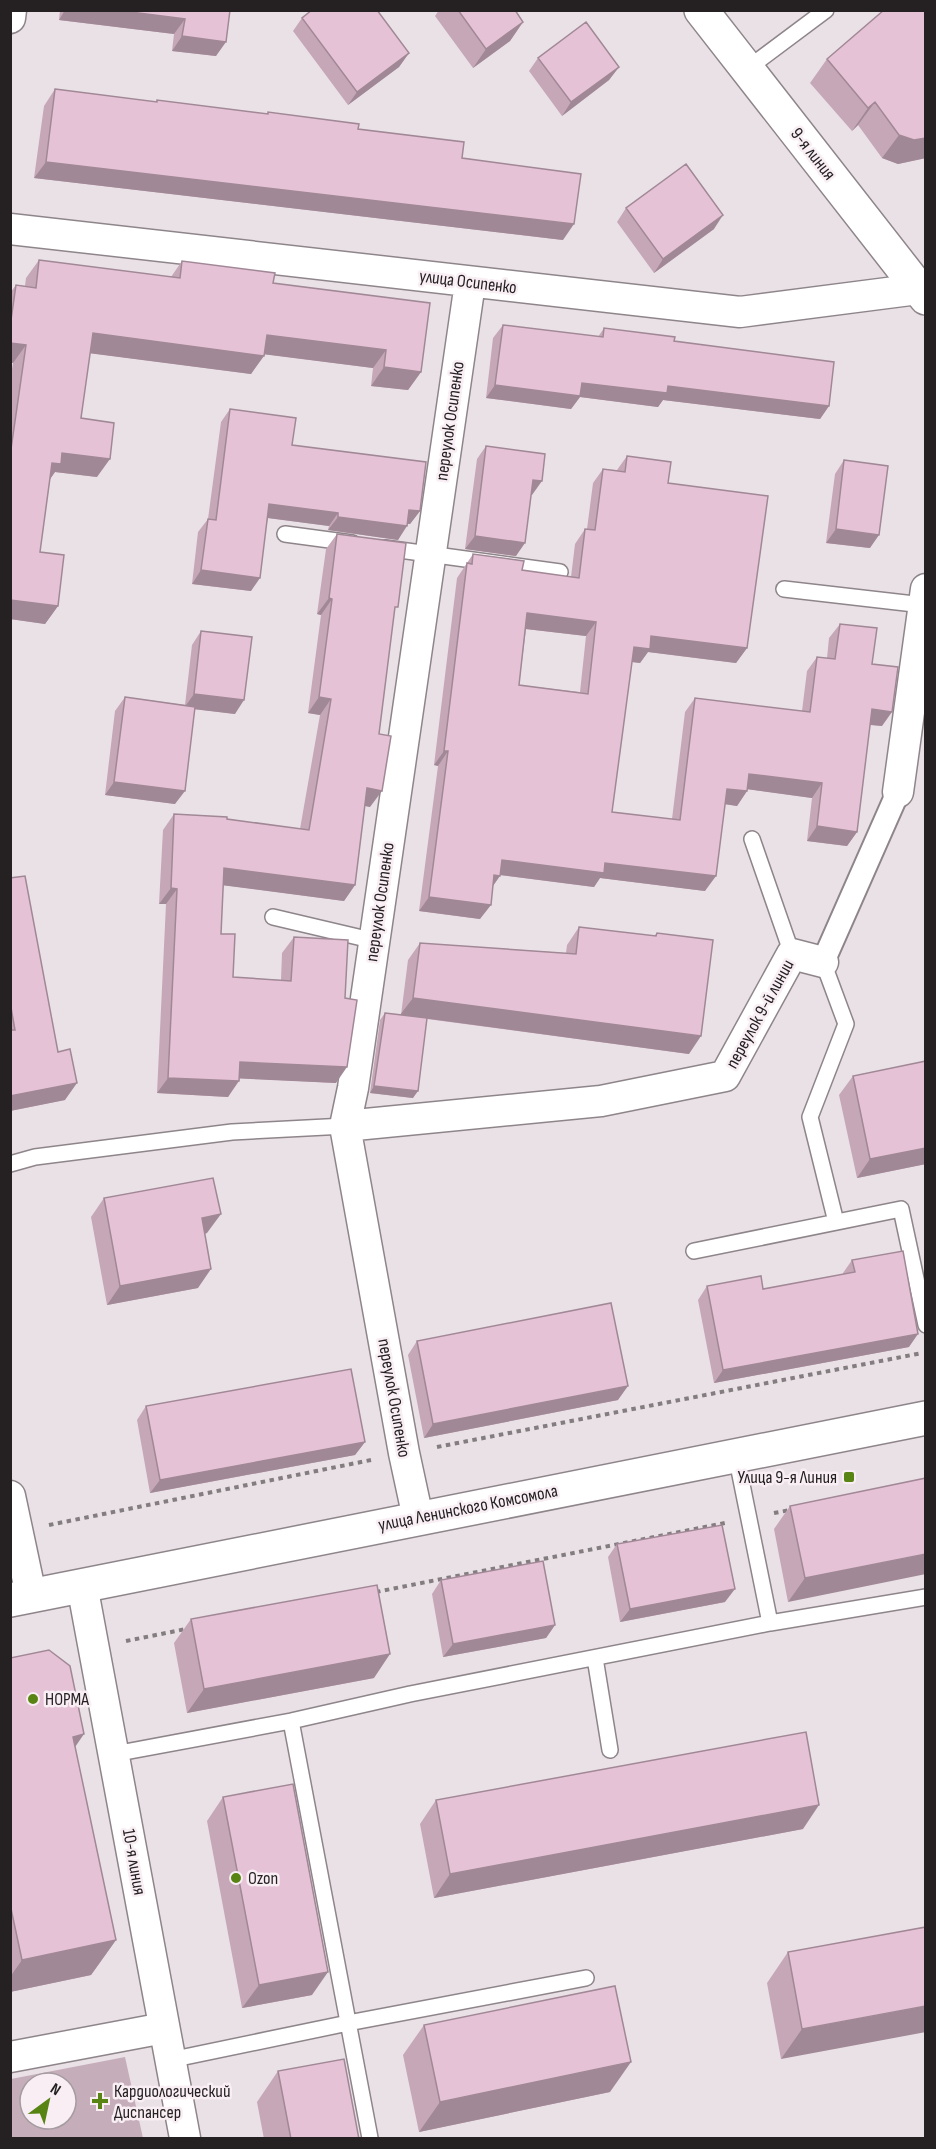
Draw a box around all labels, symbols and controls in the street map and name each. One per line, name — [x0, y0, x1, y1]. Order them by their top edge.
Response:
street label: 9-я линия — [786, 124, 840, 184]
street label: улица Осипенко — [418, 266, 518, 298]
street label: переулок Осипенко — [431, 360, 469, 482]
street label: переулок Осипенко — [361, 841, 399, 963]
street label: переулок 9-й линии — [721, 956, 799, 1072]
street label: переулок Осипенко — [373, 1337, 415, 1459]
place label: Улица 9-я Линия — [738, 1467, 837, 1488]
marker: Улица 9-я Линия — [842, 1470, 856, 1484]
street label: улица Ленинского Комсомола — [376, 1480, 560, 1536]
place label: НОРМА — [45, 1689, 89, 1710]
marker: НОРМА — [26, 1692, 40, 1706]
street label: 10-я линия — [118, 1827, 150, 1897]
place label: Ozon — [248, 1868, 278, 1889]
marker: Ozon — [229, 1871, 243, 1885]
north arrow — [18, 2071, 78, 2131]
text: N — [47, 2079, 64, 2100]
place label: Кардиологический Диспансер — [114, 2081, 230, 2123]
marker: Кардиологический Диспансер — [91, 2092, 109, 2110]

